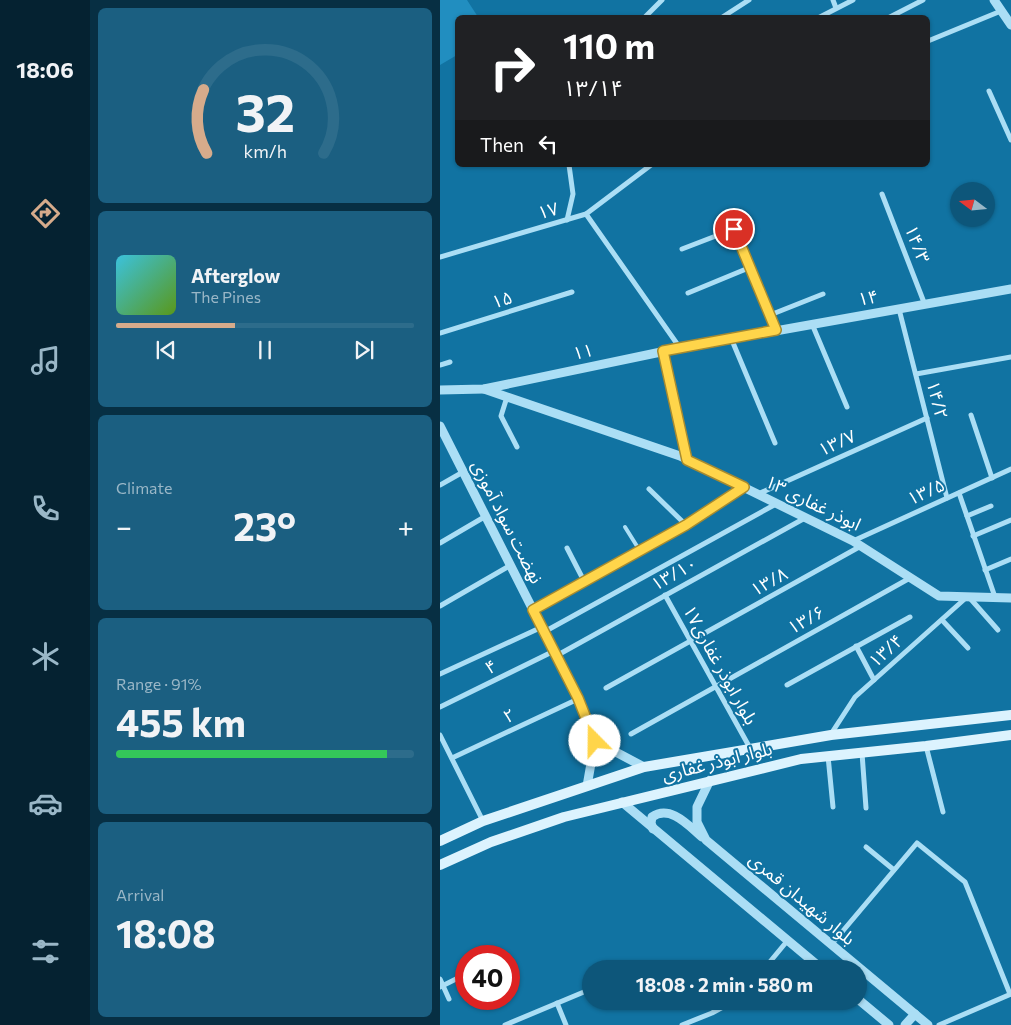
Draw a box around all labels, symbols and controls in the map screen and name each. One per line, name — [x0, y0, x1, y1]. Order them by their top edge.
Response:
text: 110 m — [563, 23, 655, 66]
icon: right — [480, 35, 545, 100]
text: 18:06 — [16, 56, 74, 83]
text: ۱۳/۱۴ — [563, 74, 623, 101]
text: 32 — [235, 79, 295, 143]
icon: left — [534, 130, 562, 158]
text: Then — [480, 133, 524, 156]
text: km/h — [243, 140, 287, 162]
north arrow — [950, 182, 995, 228]
map controls — [950, 182, 995, 227]
icon: directions — [28, 196, 63, 231]
street label: ۱۷ — [535, 197, 561, 223]
pin — [713, 208, 755, 250]
icon: arrive — [720, 215, 748, 243]
street label: ۱۴/۳ — [901, 222, 935, 266]
text: Afterglow — [191, 264, 280, 287]
street label: ۱۴ — [856, 284, 880, 310]
street label: ۱۵ — [489, 286, 515, 313]
text: The Pines — [191, 287, 261, 306]
icon: previous — [152, 336, 180, 364]
icon: pause — [251, 336, 279, 364]
icon: next — [350, 336, 378, 364]
street label: ۱۱ — [570, 338, 595, 364]
icon: music — [28, 343, 63, 378]
street label: ۱۴/۲ — [923, 378, 953, 421]
street label: ۱۳/۷ — [814, 424, 859, 460]
street label: نهضت سواد آموزی — [466, 456, 548, 587]
street label: ۱۳ ابوذر غفاری — [762, 469, 865, 536]
street label: ۱۳/۵ — [903, 473, 948, 509]
text: Climate — [116, 478, 172, 497]
icon: phone — [28, 491, 63, 526]
text: 23° — [233, 502, 296, 549]
text: − — [116, 509, 132, 543]
text: + — [398, 509, 414, 543]
street label: ۱۳/۱۰ — [647, 552, 700, 595]
street label: ۱۳/۸ — [746, 562, 791, 600]
street label: ۱۳/۶ — [783, 600, 828, 638]
street label: بلوار ابوذر غفاری۱۷ — [678, 601, 763, 729]
street label: ۱۳/۴ — [864, 629, 907, 671]
icon: climate — [28, 639, 63, 674]
street label: ۴ — [481, 654, 500, 678]
text: Range · 91% — [116, 674, 202, 693]
text: 455 km — [116, 698, 246, 745]
street label: ۲ — [499, 703, 518, 727]
position arrow — [568, 714, 620, 766]
street label: بلوار ابوذر غفاری — [659, 737, 774, 786]
icon: car — [28, 786, 63, 821]
street label: بلوار شهیدان قمری — [744, 847, 860, 950]
text: Arrival — [116, 885, 164, 904]
text: 18:08 — [116, 909, 216, 956]
icon: filters — [28, 934, 63, 969]
speed limit sign: 40 — [455, 945, 520, 1010]
text: 18:08 · 2 min · 580 m — [636, 973, 813, 996]

